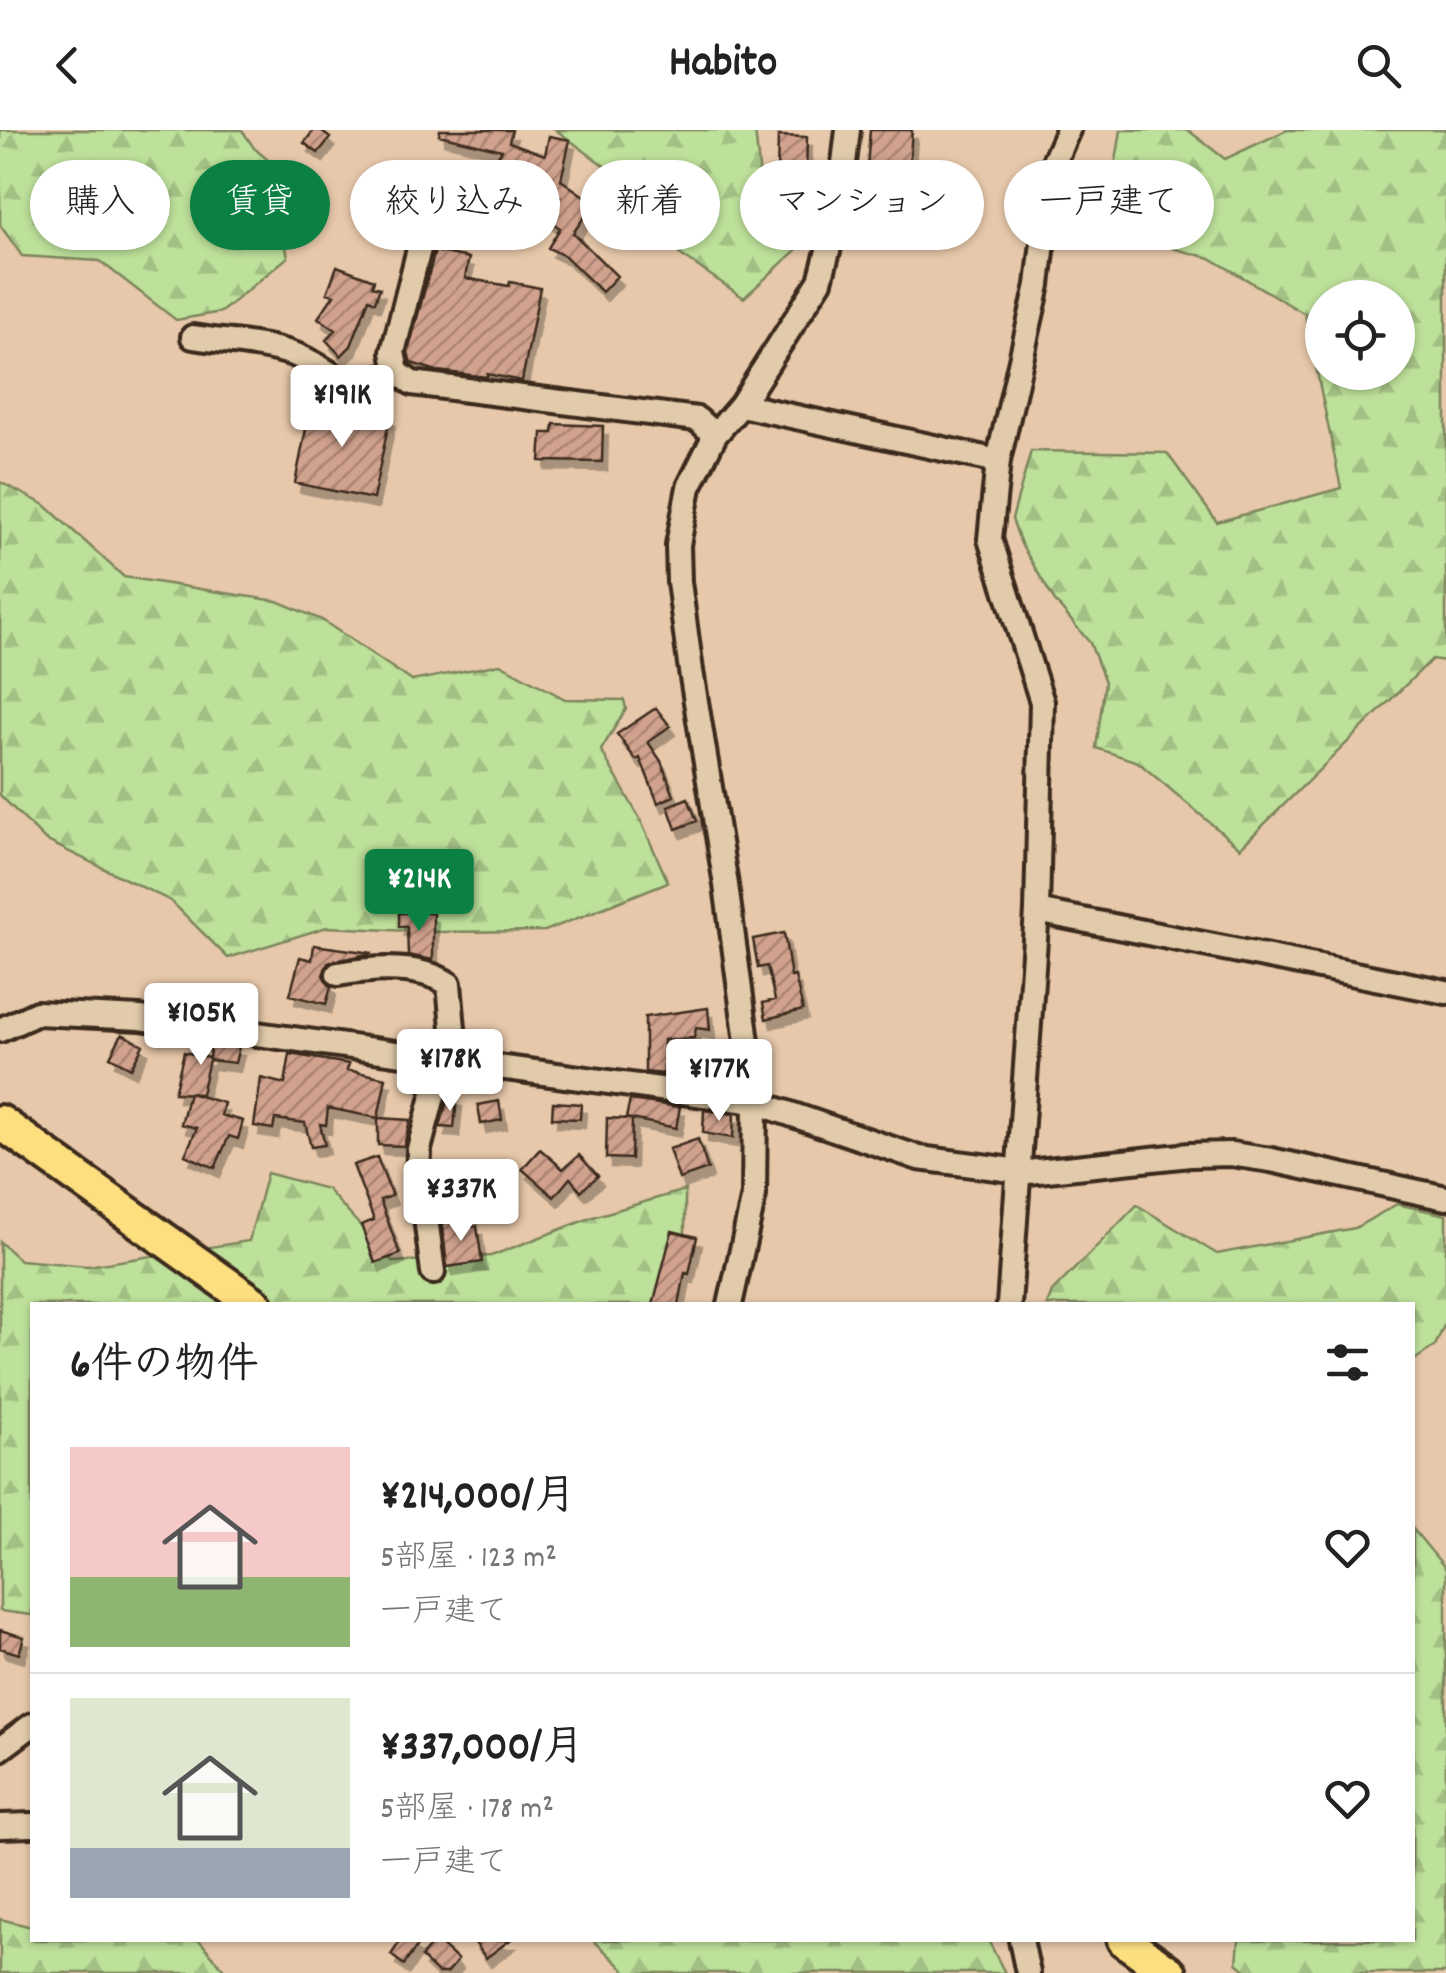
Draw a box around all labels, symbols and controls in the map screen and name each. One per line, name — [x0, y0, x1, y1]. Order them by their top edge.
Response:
text: Habito — [669, 33, 777, 97]
icon: back — [40, 38, 95, 93]
icon: search — [1351, 38, 1406, 93]
chip: 購入 — [30, 160, 170, 250]
chip: 賃貸 — [190, 160, 330, 250]
chip: 絞り込み — [350, 160, 560, 250]
chip: 新着 — [580, 160, 720, 250]
chip: マンション — [740, 160, 984, 250]
chip: 一戸建て — [1004, 160, 1214, 250]
map controls — [1305, 280, 1415, 390]
button: locate — [1305, 280, 1415, 390]
pin: ¥191K — [272, 365, 412, 450]
text: ¥191K — [313, 374, 371, 420]
pin: ¥214K — [349, 849, 489, 934]
text: ¥214K — [387, 858, 451, 904]
pin: ¥105K — [131, 983, 271, 1068]
text: ¥105K — [166, 992, 236, 1038]
pin: ¥178K — [380, 1029, 520, 1114]
text: ¥178K — [419, 1038, 481, 1084]
pin: ¥177K — [649, 1039, 789, 1124]
text: ¥177K — [688, 1048, 750, 1094]
pin: ¥337K — [391, 1159, 531, 1244]
text: ¥337K — [426, 1168, 496, 1214]
icon: filters — [1320, 1335, 1375, 1390]
text: 6件の物件 — [70, 1338, 259, 1398]
text: ¥214,000/月 — [380, 1469, 576, 1529]
icon: home — [150, 1487, 270, 1607]
icon: heart — [1320, 1520, 1375, 1575]
text: 5部屋 · 123 m² — [380, 1537, 557, 1583]
text: 一戸建て — [380, 1591, 508, 1637]
text: ¥337,000/月 — [380, 1720, 584, 1780]
icon: home — [150, 1738, 270, 1858]
icon: heart — [1320, 1771, 1375, 1826]
text: 5部屋 · 178 m² — [380, 1788, 554, 1834]
text: 一戸建て — [380, 1842, 508, 1888]

